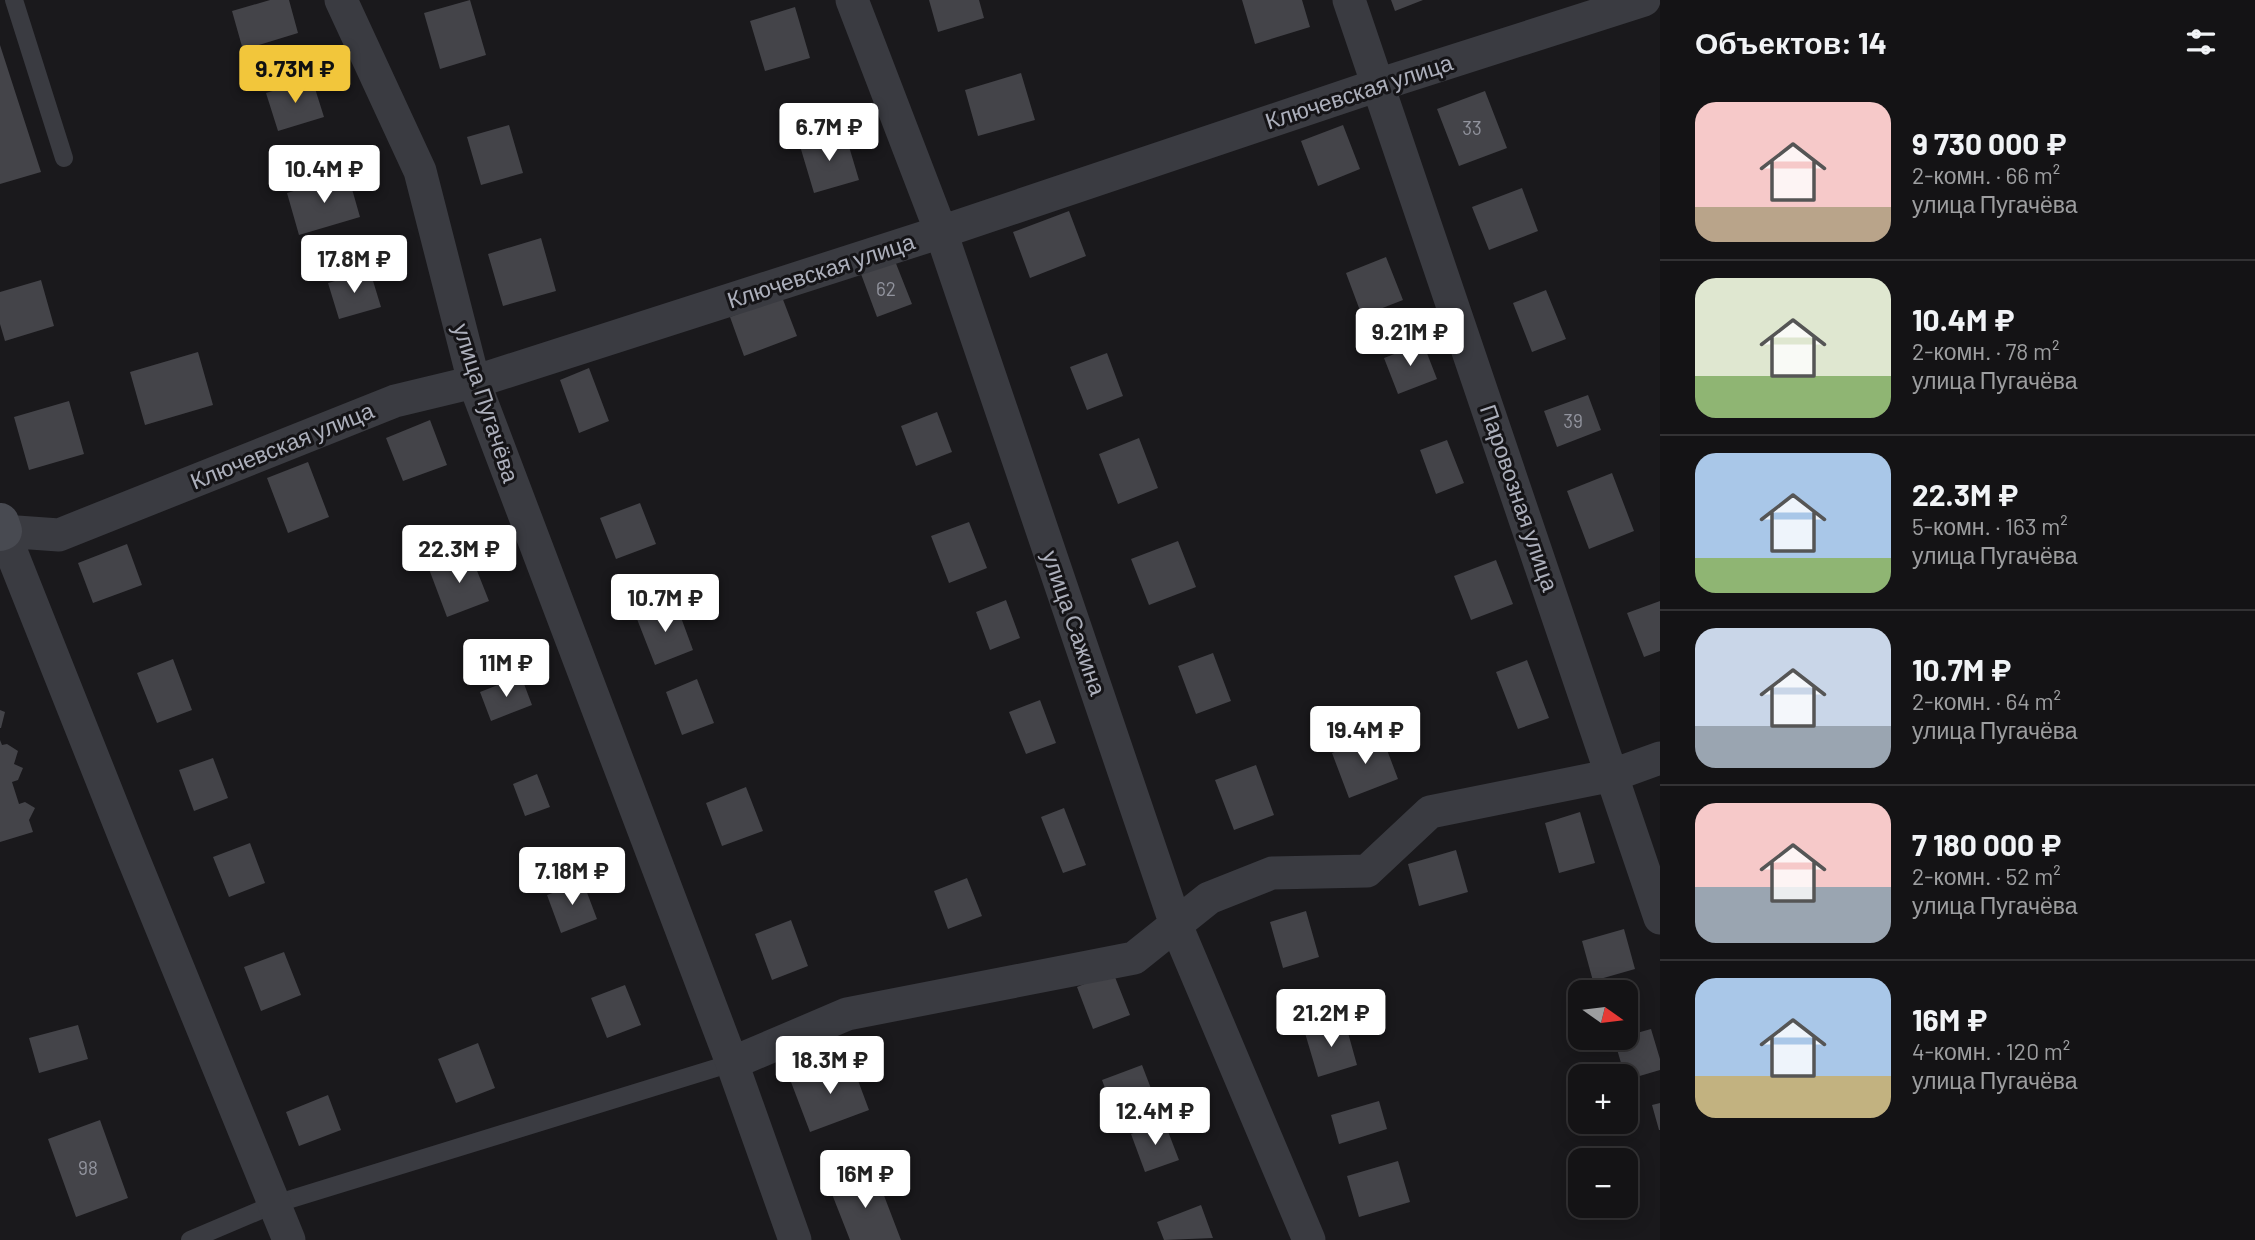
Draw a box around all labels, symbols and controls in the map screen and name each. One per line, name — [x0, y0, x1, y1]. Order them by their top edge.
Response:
icon: filters — [2182, 23, 2220, 61]
text: Объектов: 14 — [1695, 24, 1887, 60]
pin: 9.73M ₽ — [230, 46, 360, 105]
street label: Ключевская улица — [1261, 47, 1456, 135]
text: 9.73M ₽ — [255, 54, 335, 82]
pin: 6.7M ₽ — [772, 104, 886, 163]
text: 6.7M ₽ — [795, 112, 863, 140]
house number: 33 — [1462, 116, 1482, 139]
text: 9 730 000 ₽ — [1912, 125, 2066, 161]
icon: home — [1751, 130, 1835, 214]
pin: 10.4M ₽ — [259, 146, 389, 205]
text: 10.4M ₽ — [285, 154, 363, 182]
text: 2-комн. · 66 m² — [1912, 161, 2060, 189]
text: улица Пугачёва — [1912, 190, 2078, 218]
street label: Ключевская улица — [723, 226, 918, 314]
pin: 17.8M ₽ — [289, 236, 419, 295]
text: 17.8M ₽ — [317, 244, 391, 272]
house number: 62 — [876, 277, 896, 300]
text: 10.4M ₽ — [1912, 301, 2014, 337]
icon: home — [1751, 306, 1835, 390]
pin: 9.21M ₽ — [1345, 308, 1475, 368]
text: 9.21M ₽ — [1372, 317, 1448, 345]
street label: улица Пугачёва — [448, 320, 526, 486]
text: 2-комн. · 78 m² — [1912, 337, 2059, 365]
text: улица Пугачёва — [1912, 366, 2078, 394]
street label: Ключевская улица — [186, 395, 378, 495]
street label: Паровозная улица — [1475, 401, 1565, 595]
house number: 39 — [1563, 409, 1583, 432]
text: 22.3M ₽ — [1912, 476, 2018, 512]
icon: home — [1751, 481, 1835, 565]
text: 5-комн. · 163 m² — [1912, 512, 2068, 540]
pin: 22.3M ₽ — [394, 526, 524, 585]
text: 22.3M ₽ — [418, 534, 500, 562]
text: улица Пугачёва — [1912, 541, 2078, 569]
street label: улица Сажина — [1037, 547, 1113, 699]
pin: 10.7M ₽ — [600, 574, 730, 634]
text: 10.7M ₽ — [627, 583, 703, 611]
pin: 11M ₽ — [457, 640, 555, 699]
text: 11M ₽ — [479, 648, 533, 676]
text: 10.7M ₽ — [1912, 651, 2011, 687]
icon: home — [1751, 656, 1835, 740]
text: 2-комн. · 64 m² — [1912, 687, 2061, 715]
pin: 19.4M ₽ — [1300, 706, 1430, 766]
text: 19.4M ₽ — [1326, 715, 1404, 743]
text: улица Пугачёва — [1912, 716, 2078, 744]
text: 7 180 000 ₽ — [1912, 826, 2061, 862]
icon: home — [1751, 831, 1835, 915]
pin: 7.18M ₽ — [507, 848, 637, 907]
text: 7.18M ₽ — [535, 856, 609, 884]
text: 2-комн. · 52 m² — [1912, 862, 2061, 890]
text: улица Пугачёва — [1912, 891, 2078, 919]
north arrow — [1568, 980, 1638, 1050]
map controls — [1568, 980, 1638, 1218]
pin: 21.2M ₽ — [1266, 990, 1396, 1049]
text: 21.2M ₽ — [1292, 998, 1370, 1026]
text: 16M ₽ — [1912, 1001, 1987, 1037]
icon: home — [1751, 1006, 1835, 1090]
pin: 18.3M ₽ — [765, 1036, 895, 1096]
text: 4-комн. · 120 m² — [1912, 1037, 2070, 1065]
text: 18.3M ₽ — [792, 1045, 868, 1073]
button: + — [1568, 1064, 1638, 1134]
text: улица Пугачёва — [1912, 1066, 2078, 1094]
pin: 12.4M ₽ — [1090, 1088, 1220, 1147]
text: 12.4M ₽ — [1116, 1096, 1194, 1124]
button: − — [1568, 1148, 1638, 1218]
pin: 16M ₽ — [816, 1150, 914, 1210]
house number: 98 — [78, 1156, 98, 1179]
text: 16M ₽ — [836, 1159, 894, 1187]

